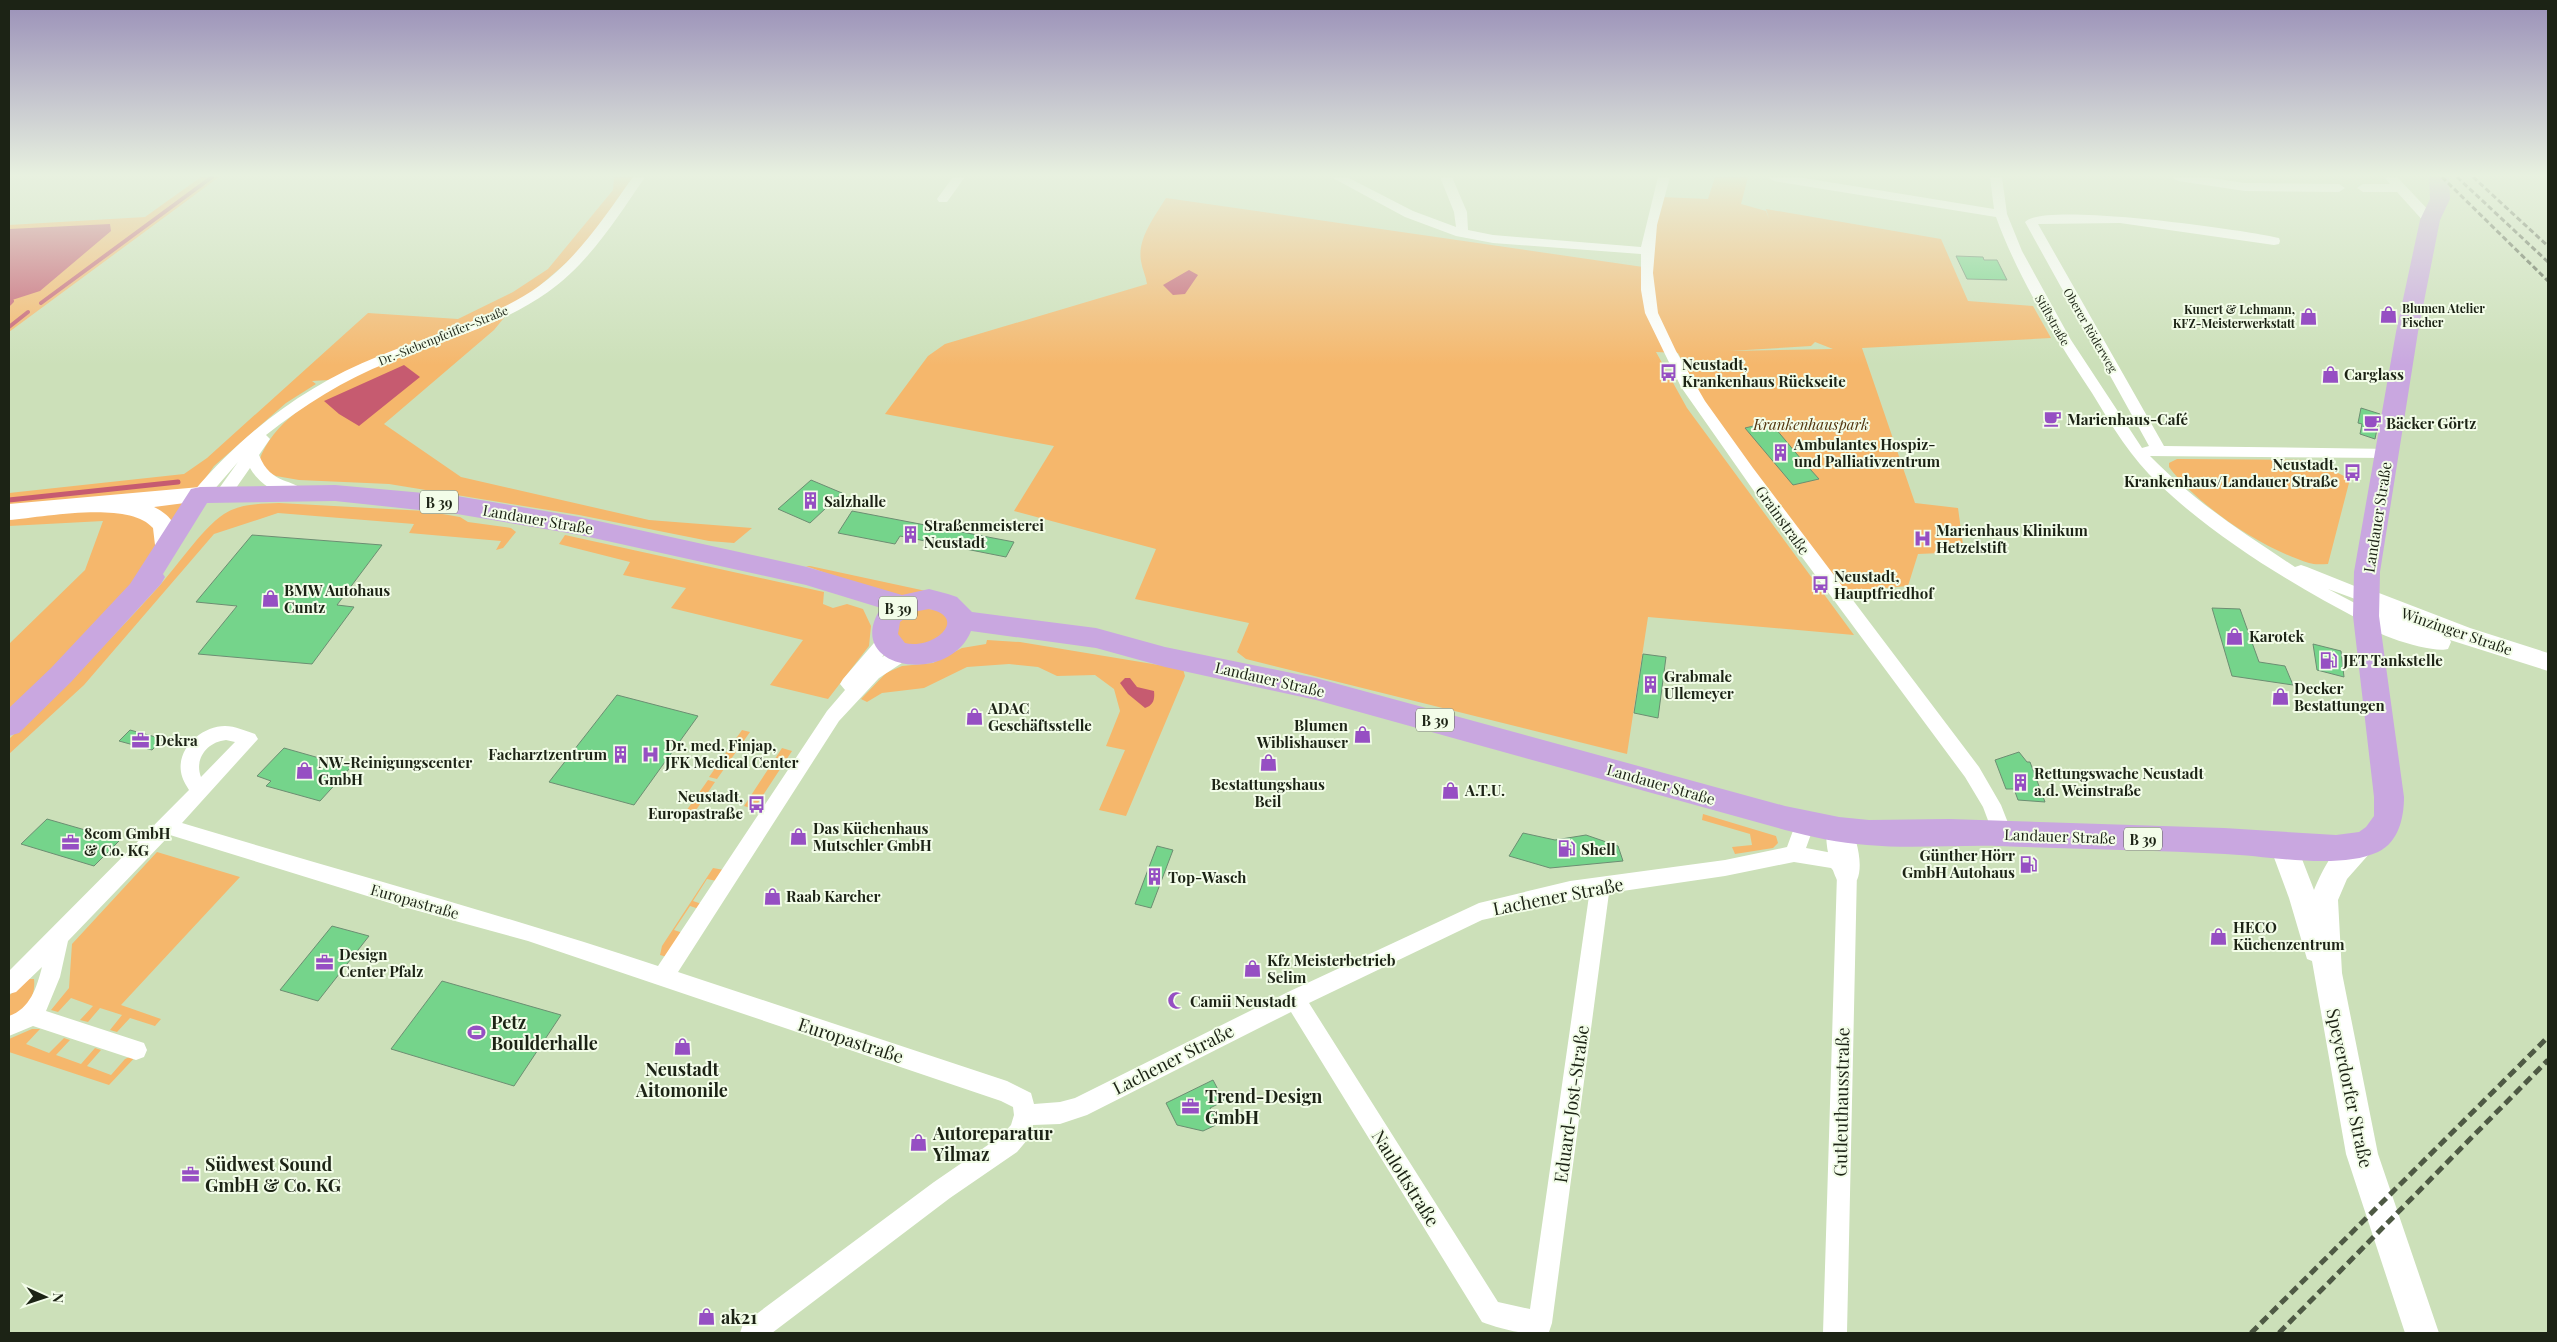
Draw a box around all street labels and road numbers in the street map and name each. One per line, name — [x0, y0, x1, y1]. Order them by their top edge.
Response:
street label: Oberer Röderweg — [2060, 285, 2122, 376]
street label: Stiftstraße — [2032, 292, 2074, 348]
street label: Dr.-Siebenpfeiffer-Straße — [376, 302, 510, 368]
street label: Landauer Straße — [2358, 460, 2396, 574]
street label: Grainstraße — [1751, 482, 1815, 558]
road number: B 39 — [420, 491, 458, 514]
street label: Landauer Straße — [481, 499, 595, 539]
road number: B 39 — [879, 596, 917, 620]
street label: Winzinger Straße — [2398, 602, 2515, 659]
street label: Landauer Straße — [1213, 657, 1327, 701]
road number: B 39 — [1416, 708, 1454, 732]
street label: Landauer Straße — [1605, 759, 1717, 809]
street label: Landauer Straße — [2004, 824, 2116, 848]
road number: B 39 — [2124, 828, 2162, 851]
street label: Lachener Straße — [1491, 872, 1625, 920]
street label: Europastraße — [368, 879, 462, 923]
street label: Speyerdorfer Straße — [2321, 1006, 2379, 1170]
street label: Europastraße — [795, 1012, 907, 1068]
street label: Lachener Straße — [1108, 1018, 1238, 1100]
street label: Eduard-Jost-Straße — [1548, 1024, 1594, 1184]
street label: Gutleuthausstraße — [1828, 1027, 1854, 1177]
street label: Naulottstraße — [1367, 1125, 1445, 1231]

